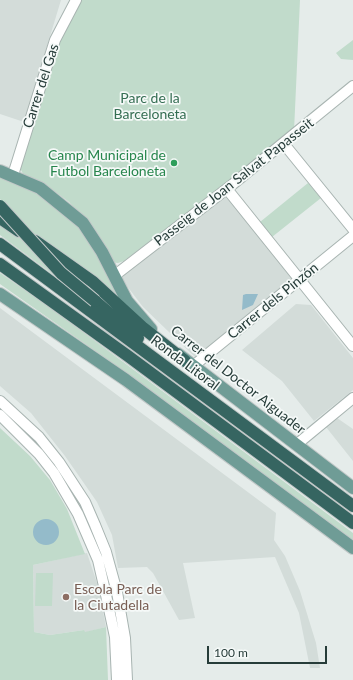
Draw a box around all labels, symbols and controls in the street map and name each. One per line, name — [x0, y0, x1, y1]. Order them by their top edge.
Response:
street label: Carrer del Gas — [19, 42, 63, 130]
park label: Parc de la Barceloneta — [113, 90, 187, 122]
street label: Passeig de Joan Salvat Papasseit — [151, 114, 317, 250]
place label: Camp Municipal de Futbol Barceloneta — [48, 147, 166, 180]
marker: Camp Municipal de Futbol Barceloneta — [169, 158, 179, 168]
street label: Carrer dels Pinzón — [224, 259, 322, 343]
street label: Carrer del Doctor Aiguader — [167, 322, 309, 438]
street label: Ronda Litoral — [148, 332, 222, 394]
place label: Escola Parc de la Ciutadella — [74, 581, 162, 614]
marker: Escola Parc de la Ciutadella — [61, 592, 71, 602]
scale bar — [209, 638, 329, 664]
text: 100 m — [214, 645, 248, 660]

